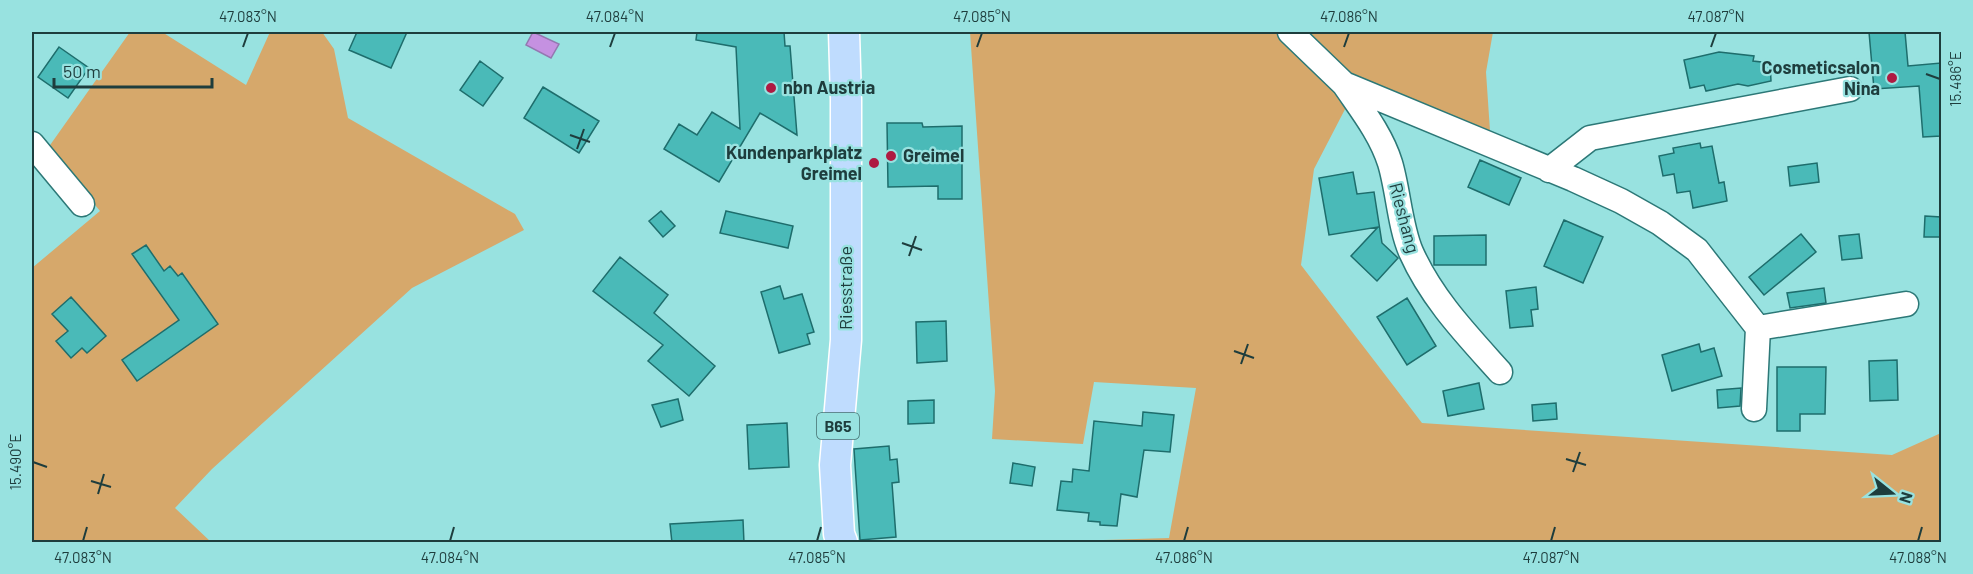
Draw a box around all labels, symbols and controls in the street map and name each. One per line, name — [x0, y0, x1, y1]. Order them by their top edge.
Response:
text: 47.083°N — [219, 7, 277, 25]
text: 47.084°N — [586, 7, 644, 25]
text: 47.085°N — [953, 7, 1011, 25]
text: 47.086°N — [1320, 7, 1378, 25]
text: 47.087°N — [1687, 7, 1745, 25]
scale bar — [54, 51, 212, 89]
text: 15.486°E — [1946, 51, 1964, 107]
place label: Cosmeticsalon Nina — [1762, 56, 1880, 99]
text: 50 m — [63, 60, 101, 82]
marker: Cosmeticsalon Nina — [1885, 71, 1899, 85]
place label: nbn Austria — [783, 76, 875, 98]
marker: nbn Austria — [764, 81, 778, 95]
place label: Kundenparkplatz Greimel — [726, 141, 862, 184]
place label: Greimel — [903, 144, 964, 166]
marker: Greimel — [884, 149, 898, 163]
marker: Kundenparkplatz Greimel — [867, 156, 881, 170]
street label: Rieshang — [1385, 180, 1425, 255]
street label: Riesstraße — [834, 246, 856, 330]
road number: B65 — [817, 413, 859, 439]
text: 15.490°E — [6, 434, 24, 490]
north arrow — [1862, 463, 1922, 523]
text: N — [1896, 490, 1917, 506]
text: 47.083°N — [54, 548, 112, 566]
text: 47.084°N — [421, 548, 479, 566]
text: 47.085°N — [788, 548, 846, 566]
text: 47.086°N — [1155, 548, 1213, 566]
text: 47.087°N — [1522, 548, 1580, 566]
text: 47.088°N — [1889, 548, 1947, 566]

